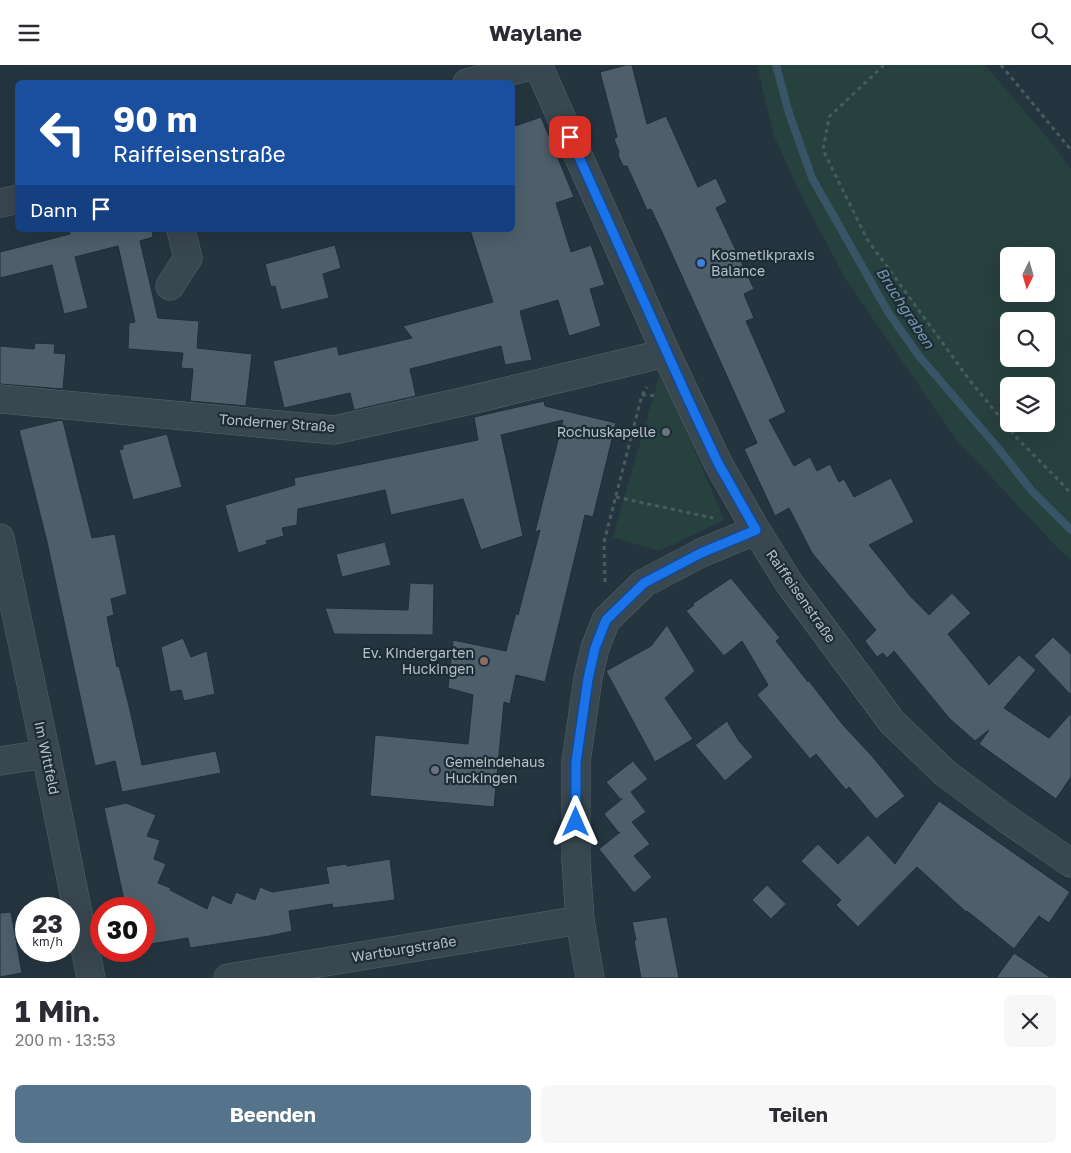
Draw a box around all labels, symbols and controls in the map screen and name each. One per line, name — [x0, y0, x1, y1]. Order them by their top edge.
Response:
icon: menu — [15, 19, 43, 47]
text: Waylane — [489, 19, 582, 46]
icon: search — [1028, 19, 1056, 47]
text: 90 m — [113, 98, 197, 140]
icon: left — [30, 100, 95, 165]
pin — [549, 116, 591, 158]
icon: arrive — [556, 123, 584, 151]
text: Raiffeisenstraße — [113, 140, 286, 167]
icon: arrive — [87, 195, 115, 223]
text: Dann — [30, 198, 77, 221]
place label: Kosmetikpraxis Balance — [711, 246, 815, 279]
north arrow — [1000, 247, 1055, 303]
map controls — [1000, 247, 1055, 432]
marker: Kosmetikpraxis Balance — [695, 257, 707, 269]
water label: Bruchgraben — [872, 264, 939, 353]
button: search — [1000, 312, 1055, 367]
button: layers — [1000, 377, 1055, 432]
street label: Tonderner Straße — [219, 410, 336, 435]
place label: Rochuskapelle — [557, 423, 656, 440]
marker: Rochuskapelle — [660, 426, 672, 438]
street label: Raiffeisenstraße — [763, 546, 840, 646]
place label: Ev. Kindergarten Huckingen — [362, 644, 474, 677]
marker: Ev. Kindergarten Huckingen — [478, 655, 490, 667]
street label: Im Wittfeld — [31, 720, 64, 796]
place label: Gemeindehaus Huckingen — [445, 753, 545, 786]
marker: Gemeindehaus Huckingen — [429, 764, 441, 776]
position arrow — [549, 795, 601, 847]
speed limit sign: 30 — [90, 897, 155, 962]
text: 23 — [32, 908, 63, 939]
street label: Wartburgstraße — [350, 932, 457, 965]
text: km/h — [32, 934, 63, 949]
text: 1 Min. — [15, 993, 101, 1029]
button: close — [1004, 995, 1056, 1047]
text: 200 m · 13:53 — [15, 1030, 116, 1050]
button: Beenden — [15, 1085, 531, 1143]
button: Teilen — [541, 1085, 1056, 1143]

